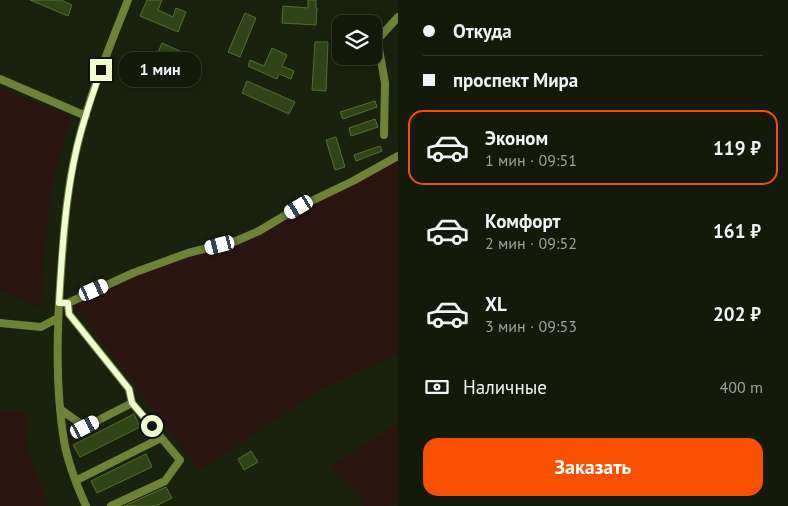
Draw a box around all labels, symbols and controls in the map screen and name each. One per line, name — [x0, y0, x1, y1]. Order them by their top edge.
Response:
map controls — [332, 15, 382, 65]
button: layers — [332, 15, 382, 65]
text: Откуда — [453, 19, 512, 43]
callout: 1 мин — [118, 52, 201, 88]
route end — [90, 59, 112, 81]
text: 1 мин — [139, 59, 181, 79]
text: проспект Мира — [453, 68, 578, 92]
icon: car — [425, 125, 470, 170]
text: Эконом — [485, 126, 548, 150]
text: 119 ₽ — [713, 136, 761, 160]
text: 1 мин · 09:51 — [485, 150, 577, 170]
car — [282, 193, 315, 221]
icon: car — [425, 208, 470, 253]
text: Комфорт — [485, 209, 561, 233]
text: 161 ₽ — [713, 219, 761, 243]
text: 2 мин · 09:52 — [485, 233, 577, 253]
car — [203, 234, 236, 256]
car — [77, 277, 110, 303]
icon: car — [425, 291, 470, 336]
text: XL — [485, 292, 507, 316]
text: 202 ₽ — [713, 302, 761, 326]
text: 3 мин · 09:53 — [485, 316, 577, 336]
icon: cash — [423, 373, 451, 401]
text: Наличные — [463, 375, 547, 399]
text: 400 m — [720, 377, 763, 397]
car — [68, 414, 101, 440]
route start — [141, 415, 163, 437]
button: Заказать — [423, 438, 763, 496]

